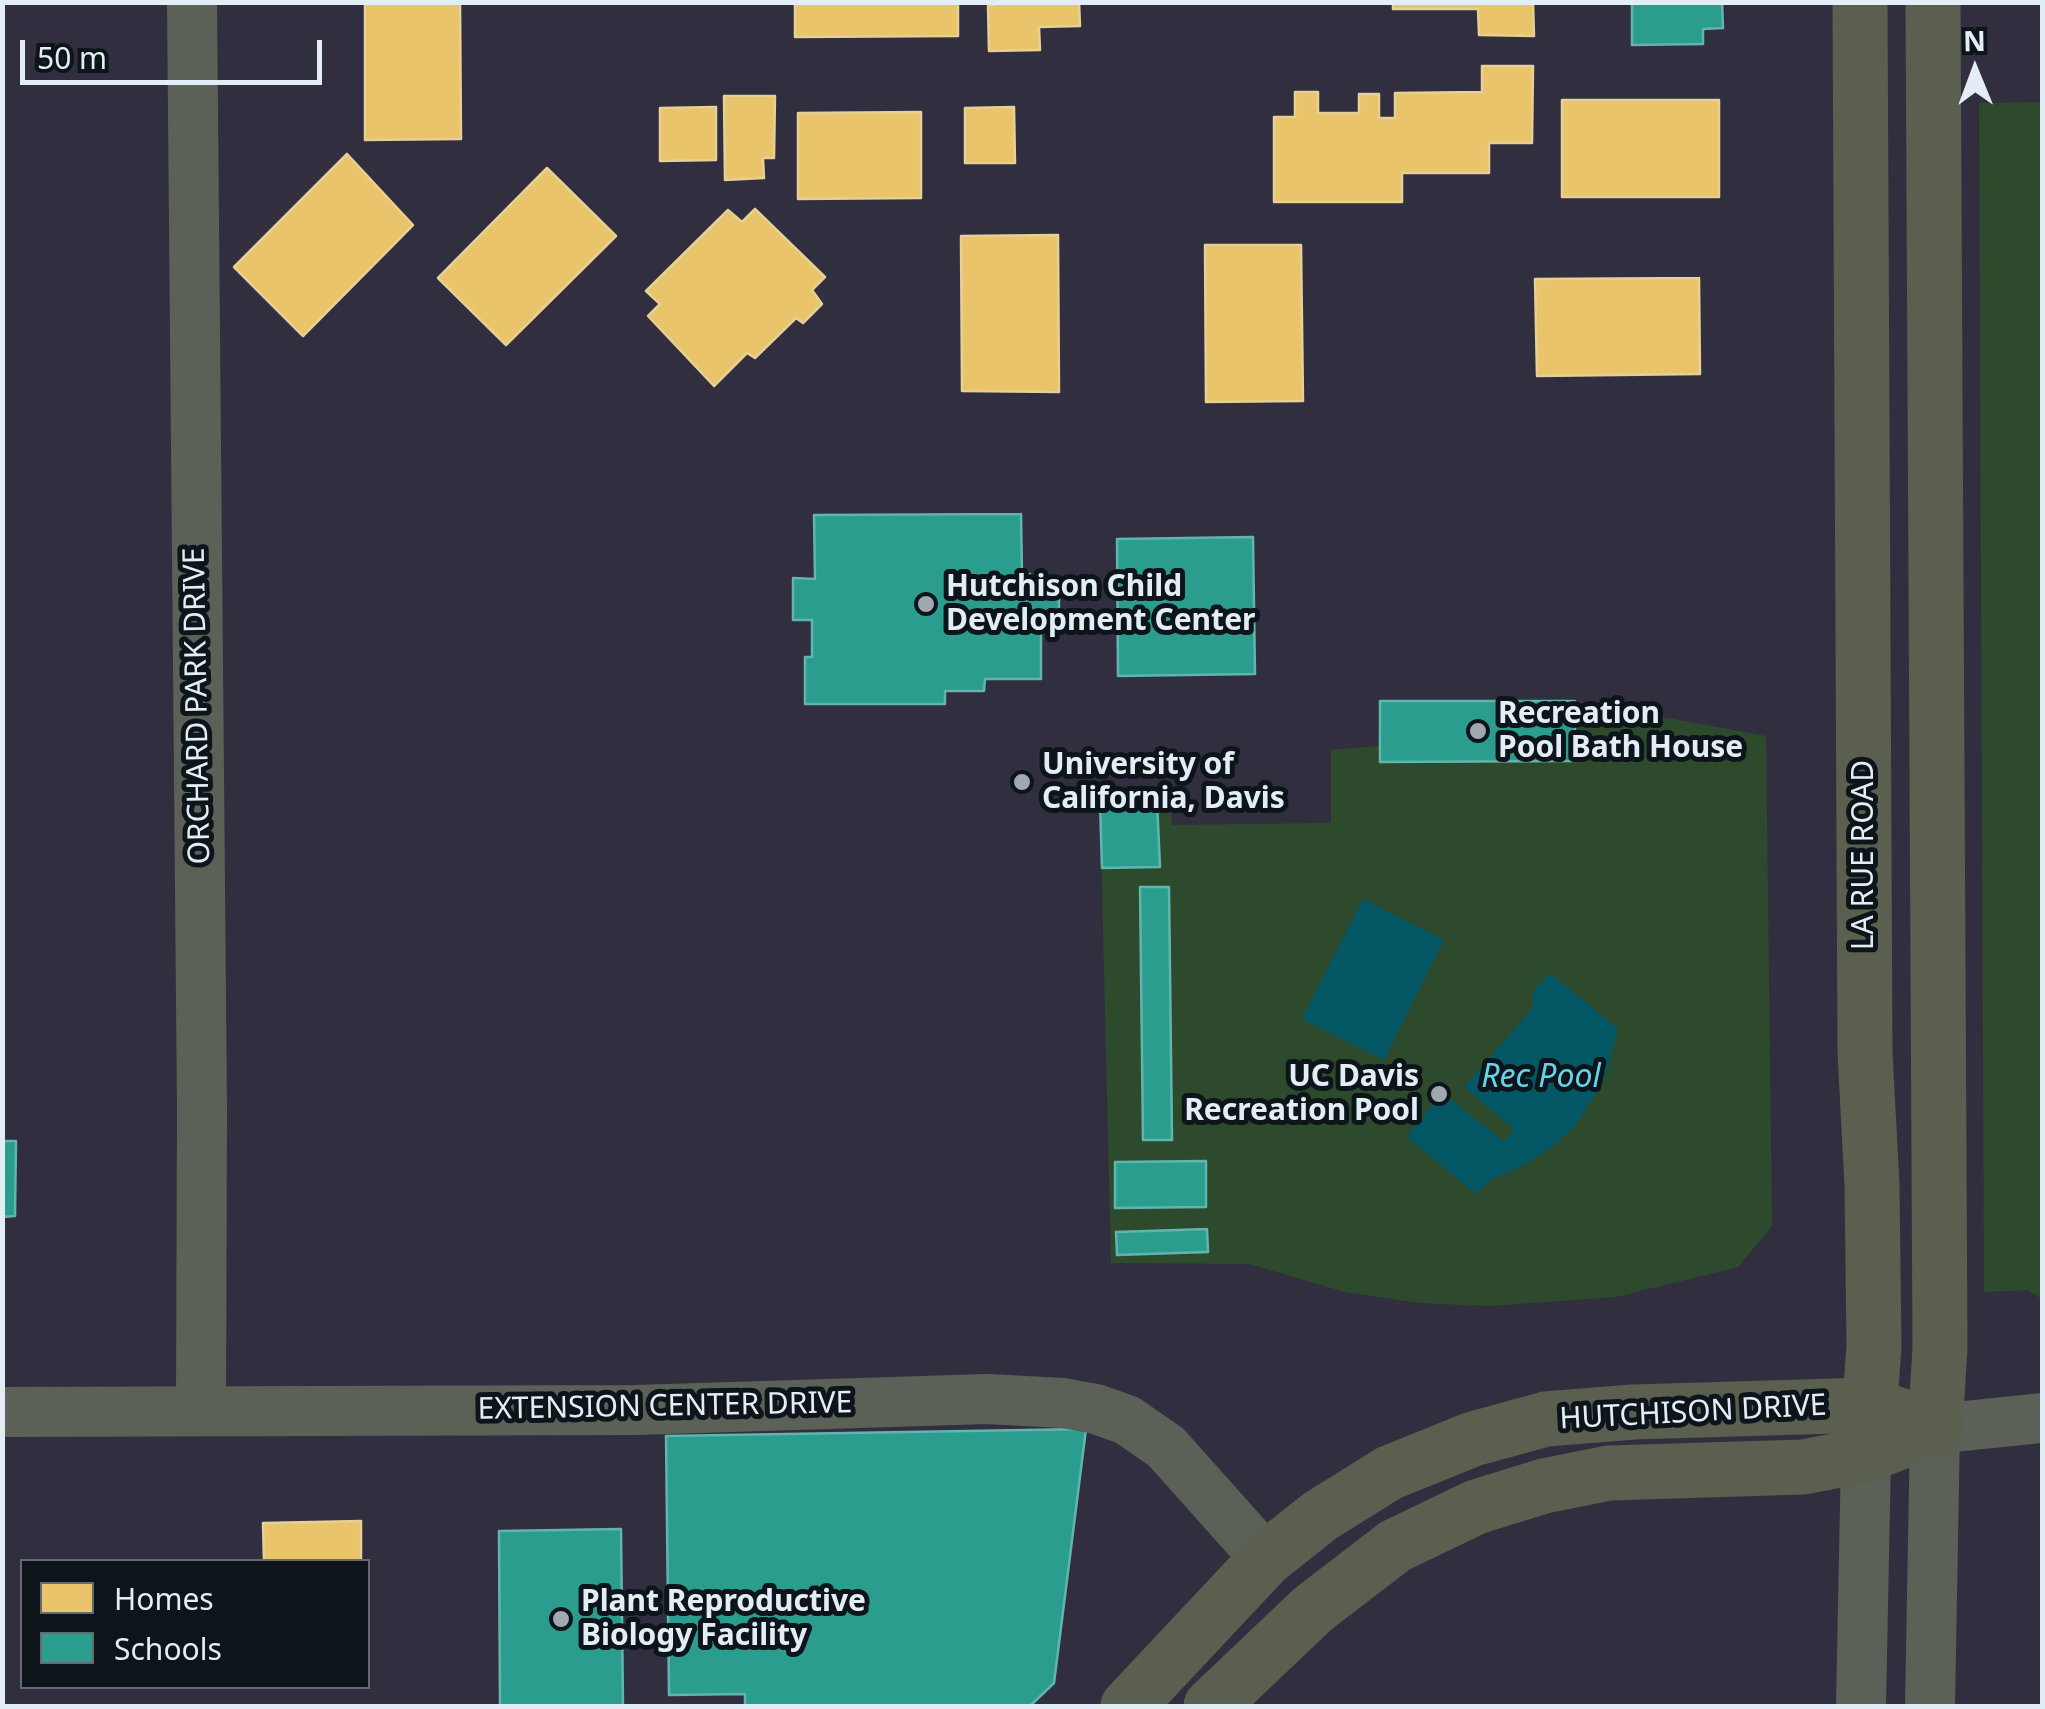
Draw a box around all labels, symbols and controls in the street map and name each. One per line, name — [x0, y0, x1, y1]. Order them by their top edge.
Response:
scale bar — [25, 20, 328, 82]
north arrow — [1925, 20, 2025, 120]
text: N — [1963, 21, 1986, 59]
text: 50 m — [37, 37, 107, 78]
street label: ORCHARD PARK DRIVE — [177, 547, 219, 865]
place label: Hutchison Child Development Center — [946, 569, 1255, 640]
marker: Hutchison Child Development Center — [915, 593, 937, 615]
place label: Recreation Pool Bath House — [1498, 696, 1743, 766]
marker: Recreation Pool Bath House — [1467, 720, 1489, 742]
place label: University of California, Davis — [1042, 747, 1285, 818]
street label: LA RUE ROAD — [1846, 760, 1882, 950]
marker: University of California, Davis — [1011, 771, 1033, 793]
place label: UC Davis Recreation Pool — [1184, 1059, 1419, 1130]
water label: Rec Pool — [1481, 1059, 1601, 1097]
marker: UC Davis Recreation Pool — [1428, 1083, 1450, 1105]
street label: EXTENSION CENTER DRIVE — [477, 1386, 853, 1428]
street label: HUTCHISON DRIVE — [1558, 1388, 1828, 1438]
legend — [20, 1559, 370, 1689]
text: Homes — [114, 1578, 214, 1619]
place label: Plant Reproductive Biology Facility — [581, 1584, 866, 1654]
marker: Plant Reproductive Biology Facility — [550, 1608, 572, 1630]
text: Schools — [114, 1628, 222, 1669]

